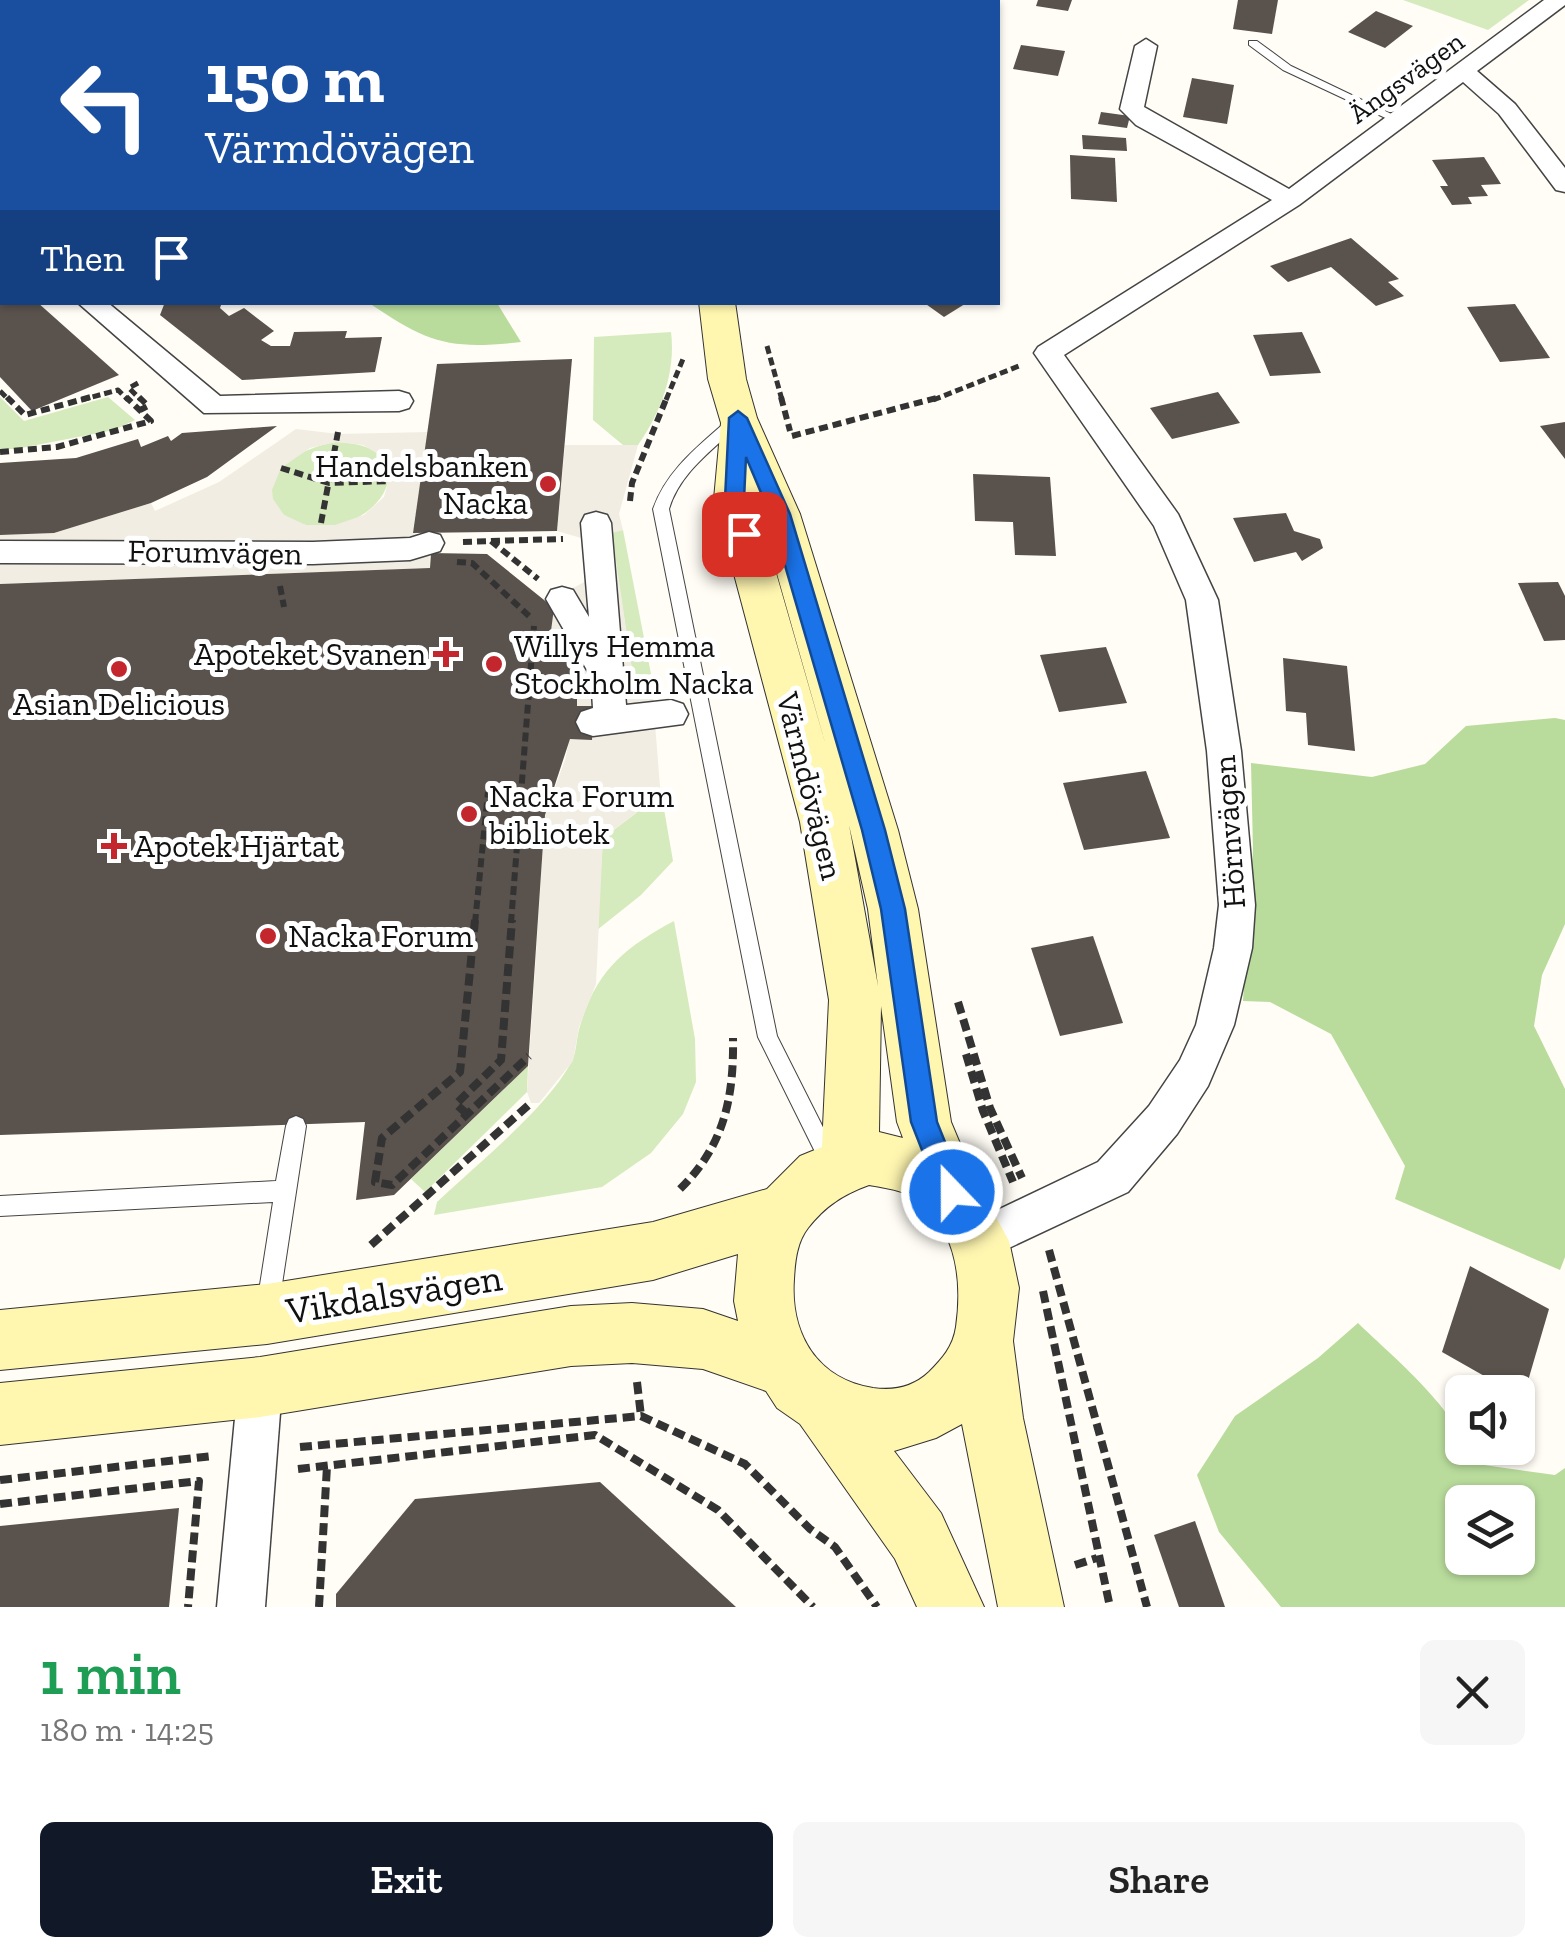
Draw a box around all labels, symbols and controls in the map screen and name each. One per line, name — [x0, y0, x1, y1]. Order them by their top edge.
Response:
street label: Ängsvägen — [1342, 25, 1470, 130]
text: 150 m — [205, 36, 385, 120]
icon: left — [40, 40, 170, 170]
text: Värmdövägen — [205, 121, 474, 175]
icon: arrive — [144, 230, 199, 285]
text: Then — [40, 235, 124, 281]
place label: Handelsbanken Nacka — [315, 447, 529, 522]
marker: Handelsbanken Nacka — [537, 473, 559, 495]
pin — [702, 492, 787, 577]
icon: arrive — [717, 507, 772, 562]
street label: Forumvägen — [127, 531, 303, 573]
place label: Willys Hemma Stockholm Nacka — [514, 627, 754, 702]
place label: Apoteket Svanen — [194, 635, 427, 673]
marker: Apoteket Svanen — [435, 643, 457, 665]
marker: Willys Hemma Stockholm Nacka — [483, 653, 505, 675]
marker: Asian Delicious — [108, 658, 130, 680]
place label: Asian Delicious — [13, 685, 225, 723]
street label: Värmdövägen — [768, 688, 852, 884]
street label: Hörnvägen — [1205, 753, 1253, 910]
place label: Nacka Forum bibliotek — [488, 777, 674, 852]
marker: Nacka Forum bibliotek — [458, 803, 480, 825]
place label: Apotek Hjärtat — [134, 827, 339, 865]
marker: Apotek Hjärtat — [103, 835, 125, 857]
place label: Nacka Forum — [288, 917, 473, 955]
marker: Nacka Forum — [257, 925, 279, 947]
position arrow — [900, 1140, 1004, 1244]
street label: Vikdalsvägen — [282, 1254, 505, 1334]
map controls — [1445, 1375, 1535, 1575]
button: sound — [1445, 1375, 1535, 1465]
button: layers — [1445, 1485, 1535, 1575]
text: 1 min — [40, 1637, 181, 1709]
button: close — [1420, 1640, 1525, 1745]
text: 180 m · 14:25 — [40, 1711, 214, 1749]
button: Exit — [40, 1822, 773, 1937]
button: Share — [793, 1822, 1525, 1937]

